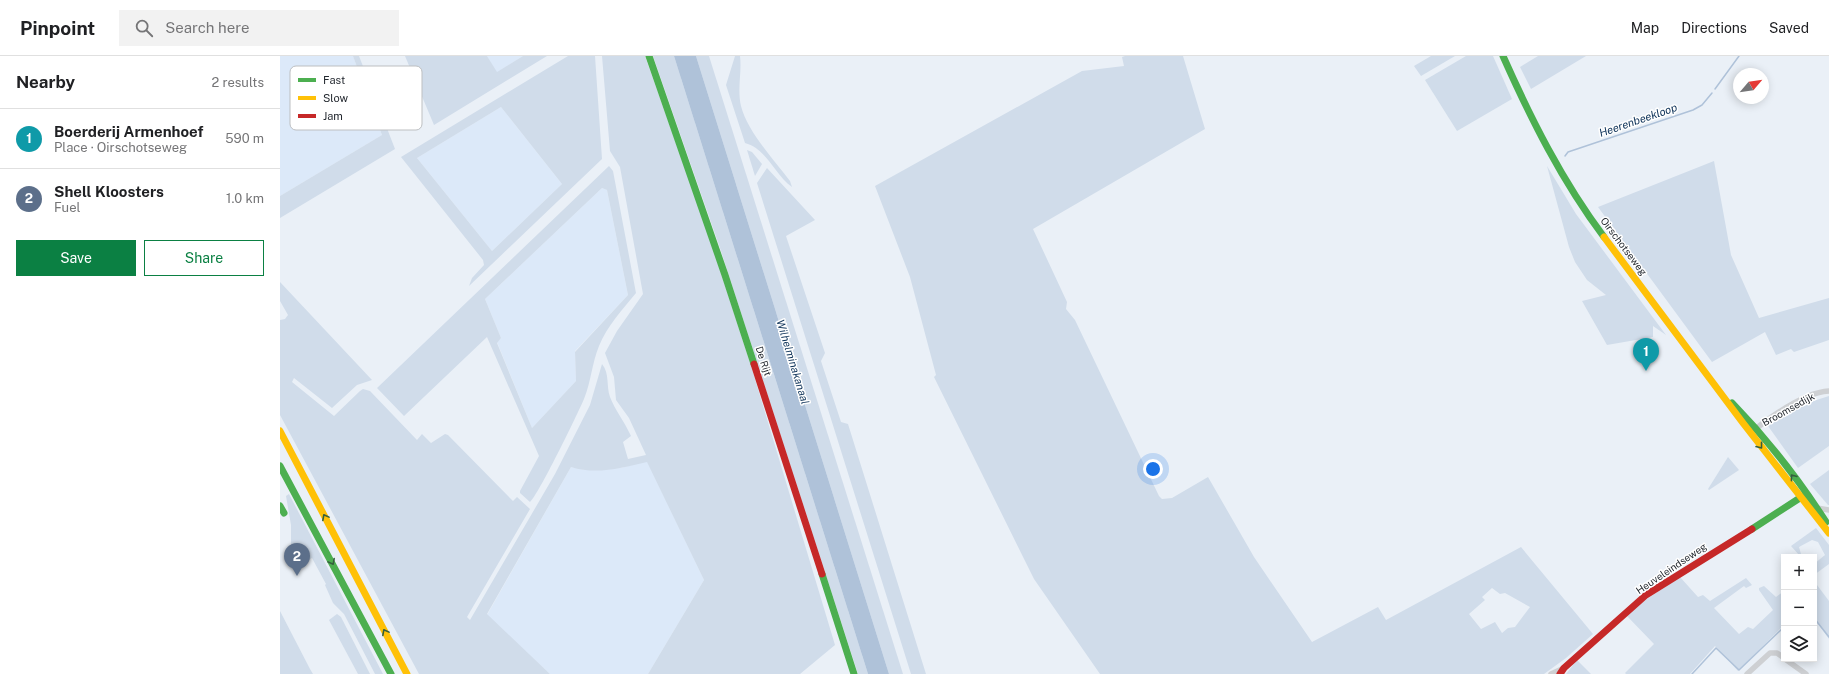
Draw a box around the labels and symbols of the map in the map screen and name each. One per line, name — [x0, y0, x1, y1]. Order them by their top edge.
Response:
legend — [290, 66, 422, 130]
north arrow — [1733, 68, 1769, 104]
text: Fast — [323, 74, 345, 86]
text: Slow — [323, 92, 349, 104]
water label: Heerenbeekloop — [1597, 101, 1679, 139]
text: Jam — [323, 110, 343, 122]
street label: Oirschotseweg — [1598, 215, 1650, 277]
water label: Wilhelminakanaal — [774, 318, 812, 406]
pin: 1 — [1633, 338, 1659, 371]
street label: De Rijt — [754, 345, 774, 378]
street label: Broomsedijk — [1760, 390, 1817, 428]
one-way arrow — [1755, 442, 1762, 449]
your location — [1143, 459, 1163, 479]
one-way arrow — [1791, 475, 1798, 482]
one-way arrow — [322, 514, 330, 521]
street label: Heuveleindseweg — [1633, 540, 1709, 596]
pin: 2 — [284, 543, 310, 576]
one-way arrow — [327, 557, 334, 565]
one-way arrow — [383, 629, 390, 636]

